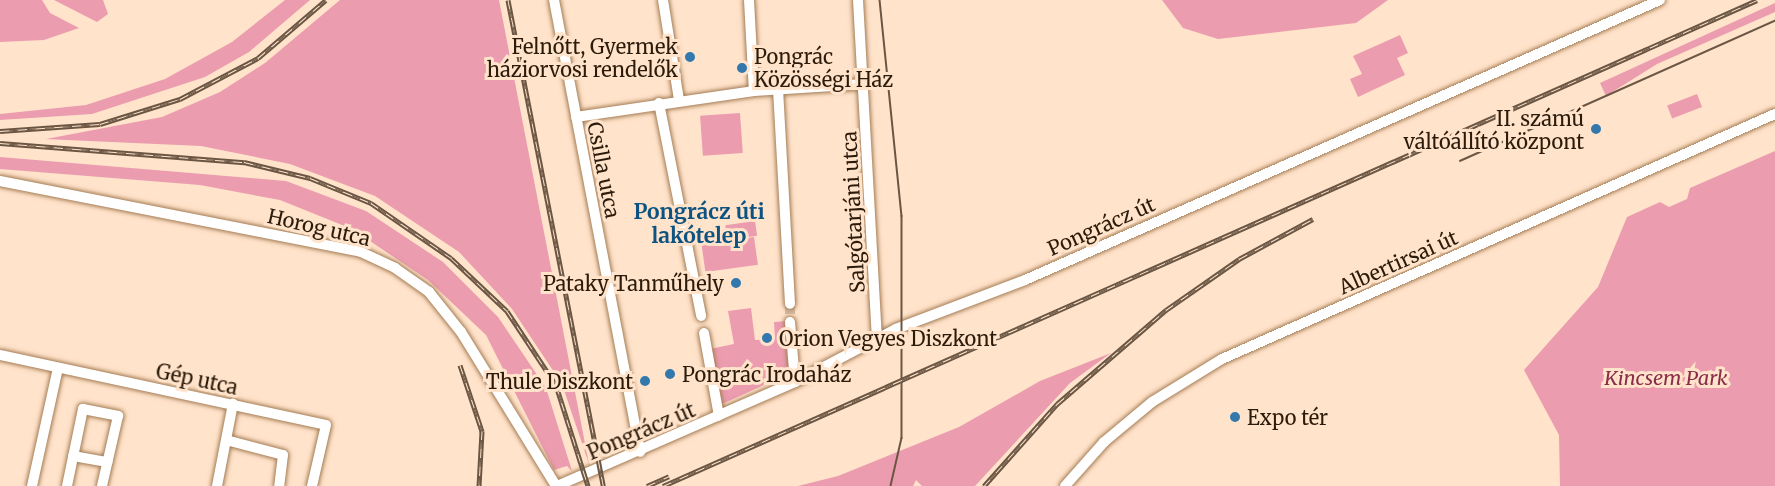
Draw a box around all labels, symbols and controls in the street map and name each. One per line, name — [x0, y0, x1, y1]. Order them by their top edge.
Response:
place label: Felnőtt, Gyermek háziorvosi rendelők — [487, 34, 678, 81]
place label: Pongrác Közösségi Ház — [754, 45, 893, 92]
marker: Felnőtt, Gyermek háziorvosi rendelők — [683, 50, 697, 64]
marker: Pongrác Közösségi Ház — [735, 61, 749, 75]
place label: II. számú váltóállító központ — [1403, 106, 1584, 153]
street label: Csilla utca — [583, 120, 625, 220]
marker: II. számú váltóállító központ — [1589, 122, 1603, 136]
street label: Salgótarjáni utca — [837, 130, 869, 294]
street label: Pongrácz út — [1044, 192, 1158, 260]
district label: Pongrácz úti lakótelep — [633, 199, 765, 249]
street label: Horog utca — [265, 204, 373, 250]
street label: Albertirsai út — [1335, 225, 1461, 299]
place label: Pataky Tanműhely — [543, 271, 724, 295]
marker: Pataky Tanműhely — [729, 276, 743, 290]
place label: Orion Vegyes Diszkont — [779, 326, 997, 350]
marker: Orion Vegyes Diszkont — [760, 331, 774, 345]
street label: Gép utca — [154, 359, 240, 399]
place label: Pongrác Irodaház — [682, 362, 851, 386]
park label: Kincsem Park — [1604, 365, 1728, 389]
marker: Pongrác Irodaház — [663, 367, 677, 381]
place label: Thule Diszkont — [486, 369, 633, 393]
marker: Thule Diszkont — [638, 374, 652, 388]
street label: Pongrácz út — [583, 398, 699, 464]
place label: Expo tér — [1247, 405, 1328, 429]
marker: Expo tér — [1228, 410, 1242, 424]

